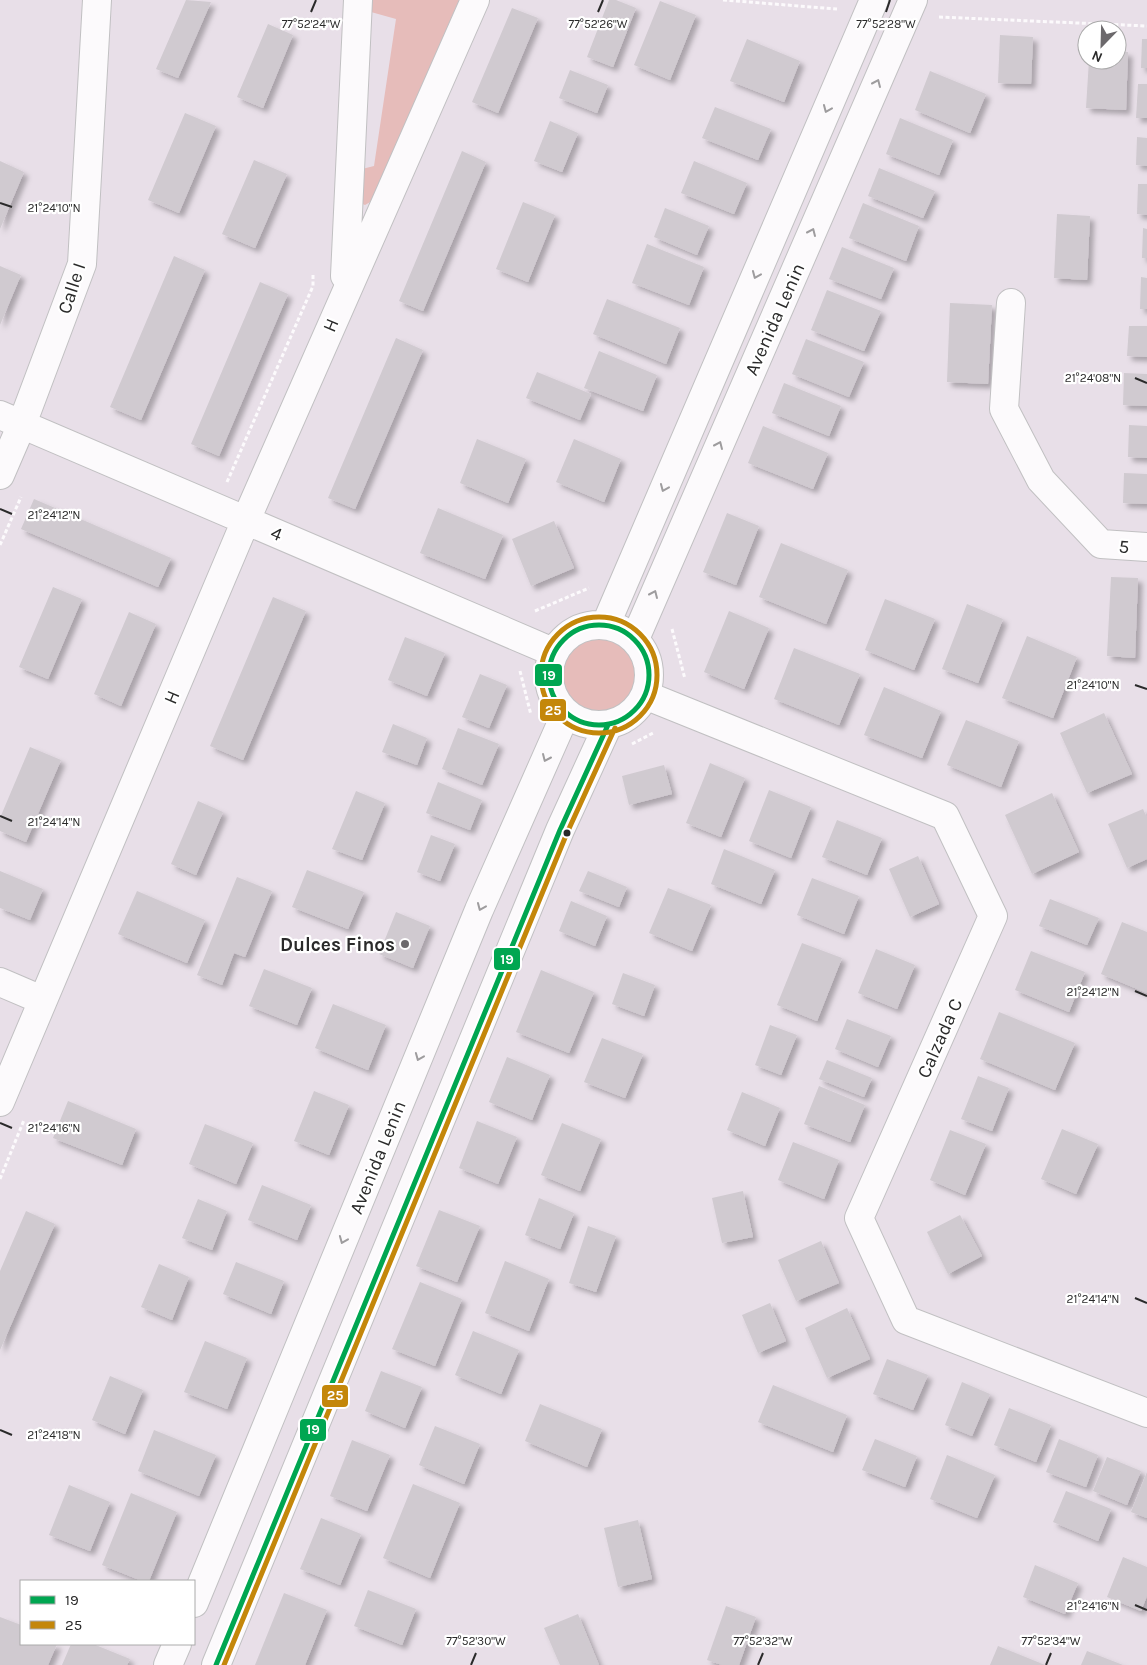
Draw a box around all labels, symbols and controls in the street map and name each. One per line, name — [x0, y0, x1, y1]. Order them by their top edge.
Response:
text: 77°52'24"W — [282, 17, 341, 31]
text: 77°52'26"W — [569, 17, 628, 31]
text: 77°52'28"W — [856, 17, 916, 31]
north arrow — [1077, 20, 1127, 70]
text: N — [1089, 47, 1105, 66]
one-way arrow — [871, 79, 882, 88]
one-way arrow — [822, 104, 833, 113]
text: 21°24'10"N — [27, 201, 81, 215]
one-way arrow — [806, 228, 817, 237]
street label: Calle I — [53, 260, 91, 317]
street label: Avenida Lenin — [740, 260, 809, 379]
one-way arrow — [751, 270, 761, 278]
street label: H — [318, 315, 344, 336]
text: 21°24'08"N — [1065, 371, 1121, 385]
one-way arrow — [713, 441, 724, 450]
one-way arrow — [660, 483, 670, 492]
text: 21°24'12"N — [27, 508, 81, 522]
street label: 4 — [267, 522, 286, 546]
street label: 5 — [1118, 536, 1130, 558]
one-way arrow — [648, 590, 659, 599]
line badge: 19 — [534, 663, 563, 687]
text: 19 — [542, 667, 556, 684]
text: 21°24'10"N — [1066, 678, 1120, 692]
street label: H — [159, 687, 185, 708]
line badge: 25 — [539, 698, 567, 722]
text: 25 — [545, 702, 561, 719]
one-way arrow — [542, 753, 553, 762]
text: 21°24'14"N — [28, 815, 80, 829]
unlabelled marker — [562, 828, 572, 838]
one-way arrow — [476, 902, 487, 911]
place label: Dulces Finos — [280, 934, 395, 956]
marker: Dulces Finos — [399, 938, 411, 950]
line badge: 19 — [493, 947, 521, 971]
text: 19 — [500, 951, 514, 968]
text: 21°24'12"N — [1066, 985, 1120, 999]
street label: Calzada C — [913, 995, 967, 1082]
one-way arrow — [414, 1052, 425, 1061]
street label: Avenida Lenin — [345, 1097, 411, 1217]
text: 21°24'16"N — [28, 1121, 81, 1135]
one-way arrow — [339, 1235, 350, 1244]
text: 21°24'14"N — [1067, 1292, 1119, 1306]
line badge: 25 — [321, 1384, 349, 1408]
text: 25 — [327, 1387, 343, 1404]
line badge: 19 — [299, 1418, 327, 1442]
text: 19 — [306, 1421, 320, 1438]
text: 21°24'18"N — [27, 1428, 81, 1442]
legend — [20, 1580, 195, 1645]
text: 19 — [65, 1591, 79, 1609]
text: 21°24'16"N — [1067, 1599, 1120, 1613]
text: 25 — [65, 1616, 82, 1634]
text: 77°52'30"W — [446, 1634, 506, 1648]
text: 77°52'32"W — [733, 1634, 793, 1648]
text: 77°52'34"W — [1022, 1634, 1081, 1648]

